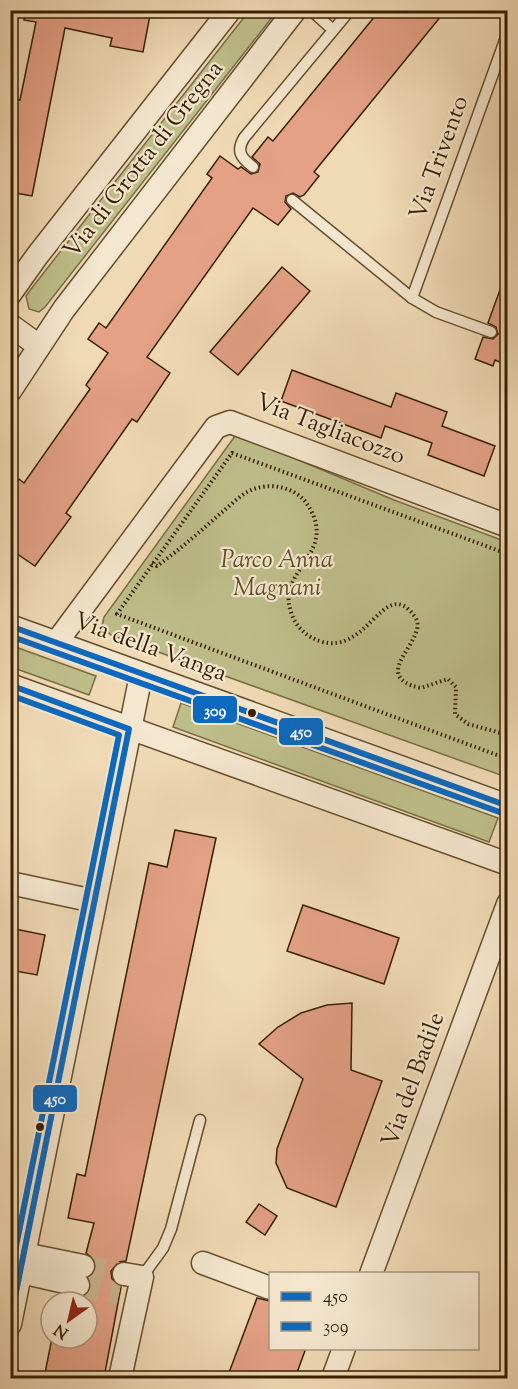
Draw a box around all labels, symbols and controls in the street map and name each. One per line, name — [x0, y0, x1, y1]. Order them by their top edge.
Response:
street label: Via di Grotta di Gregna — [56, 54, 232, 266]
street label: Via Trivento — [402, 91, 478, 225]
street label: Via Tagliacozzo — [250, 386, 410, 474]
park label: Parco Anna Magnani — [221, 544, 333, 606]
street label: Via della Vanga — [69, 605, 231, 691]
line badge: 309 — [192, 695, 238, 724]
text: 309 — [204, 701, 227, 724]
unlabelled marker — [246, 707, 258, 719]
line badge: 450 — [278, 717, 324, 746]
text: 450 — [289, 722, 313, 745]
street label: Via del Badile — [374, 1008, 454, 1152]
line badge: 450 — [32, 1084, 78, 1113]
text: 450 — [43, 1089, 67, 1112]
unlabelled marker — [34, 1121, 46, 1133]
legend — [269, 1272, 479, 1350]
text: 450 — [323, 1285, 348, 1311]
north arrow — [39, 1290, 99, 1350]
text: 309 — [323, 1315, 349, 1341]
text: N — [50, 1317, 74, 1343]

